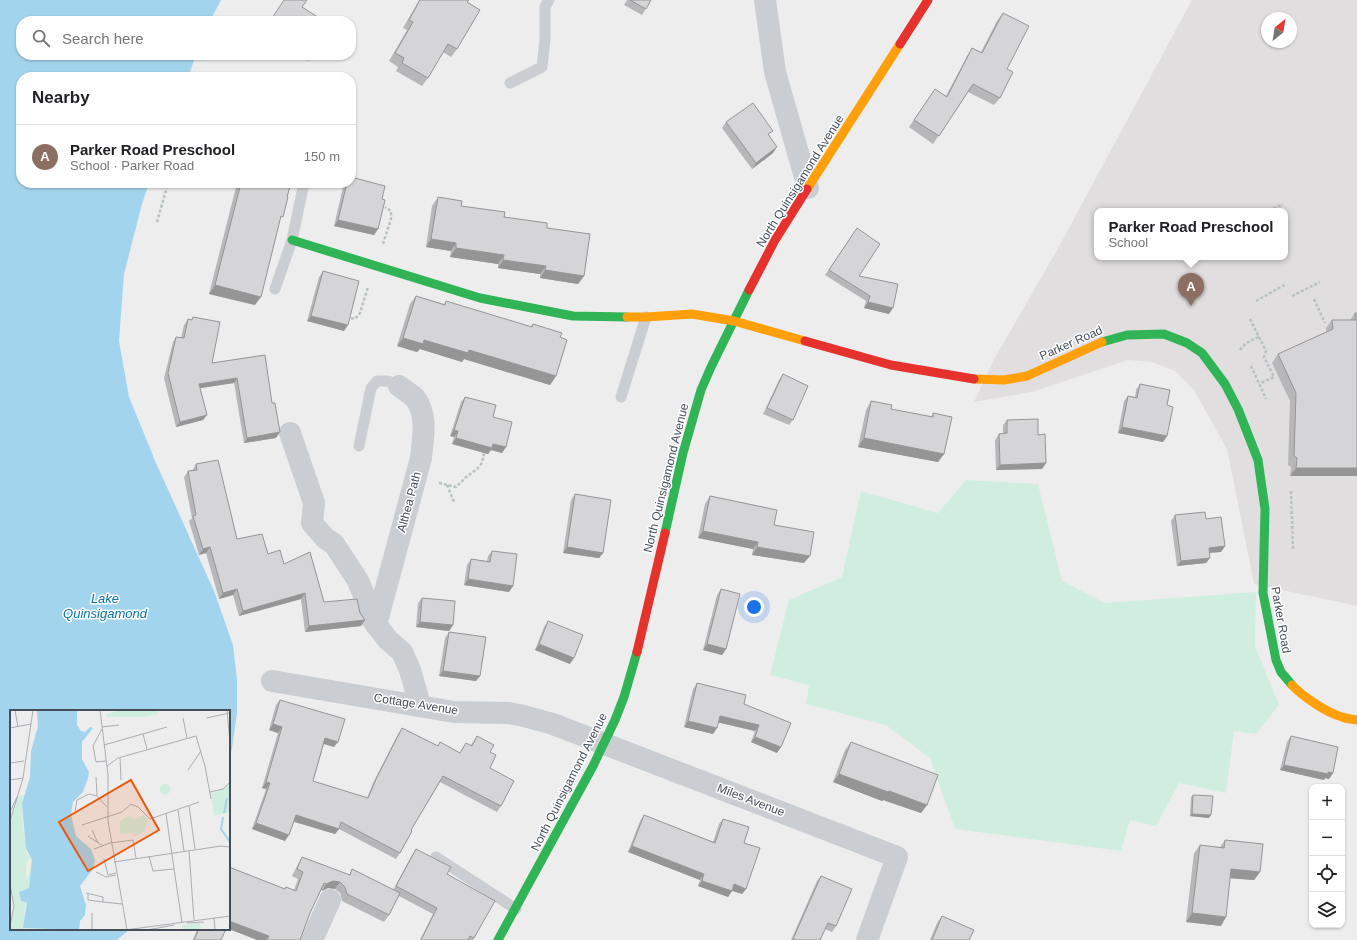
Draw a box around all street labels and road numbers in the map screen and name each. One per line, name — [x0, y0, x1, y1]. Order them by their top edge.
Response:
street label: North Quinsigamond Avenue — [753, 112, 847, 250]
street label: Parker Road — [1037, 323, 1105, 363]
street label: North Quinsigamond Avenue — [641, 402, 691, 554]
street label: Althea Path — [394, 470, 424, 534]
street label: Parker Road — [1268, 586, 1294, 654]
street label: Cottage Avenue — [373, 690, 459, 718]
street label: North Quinsigamond Avenue — [528, 710, 610, 853]
street label: Miles Avenue — [715, 781, 787, 819]

